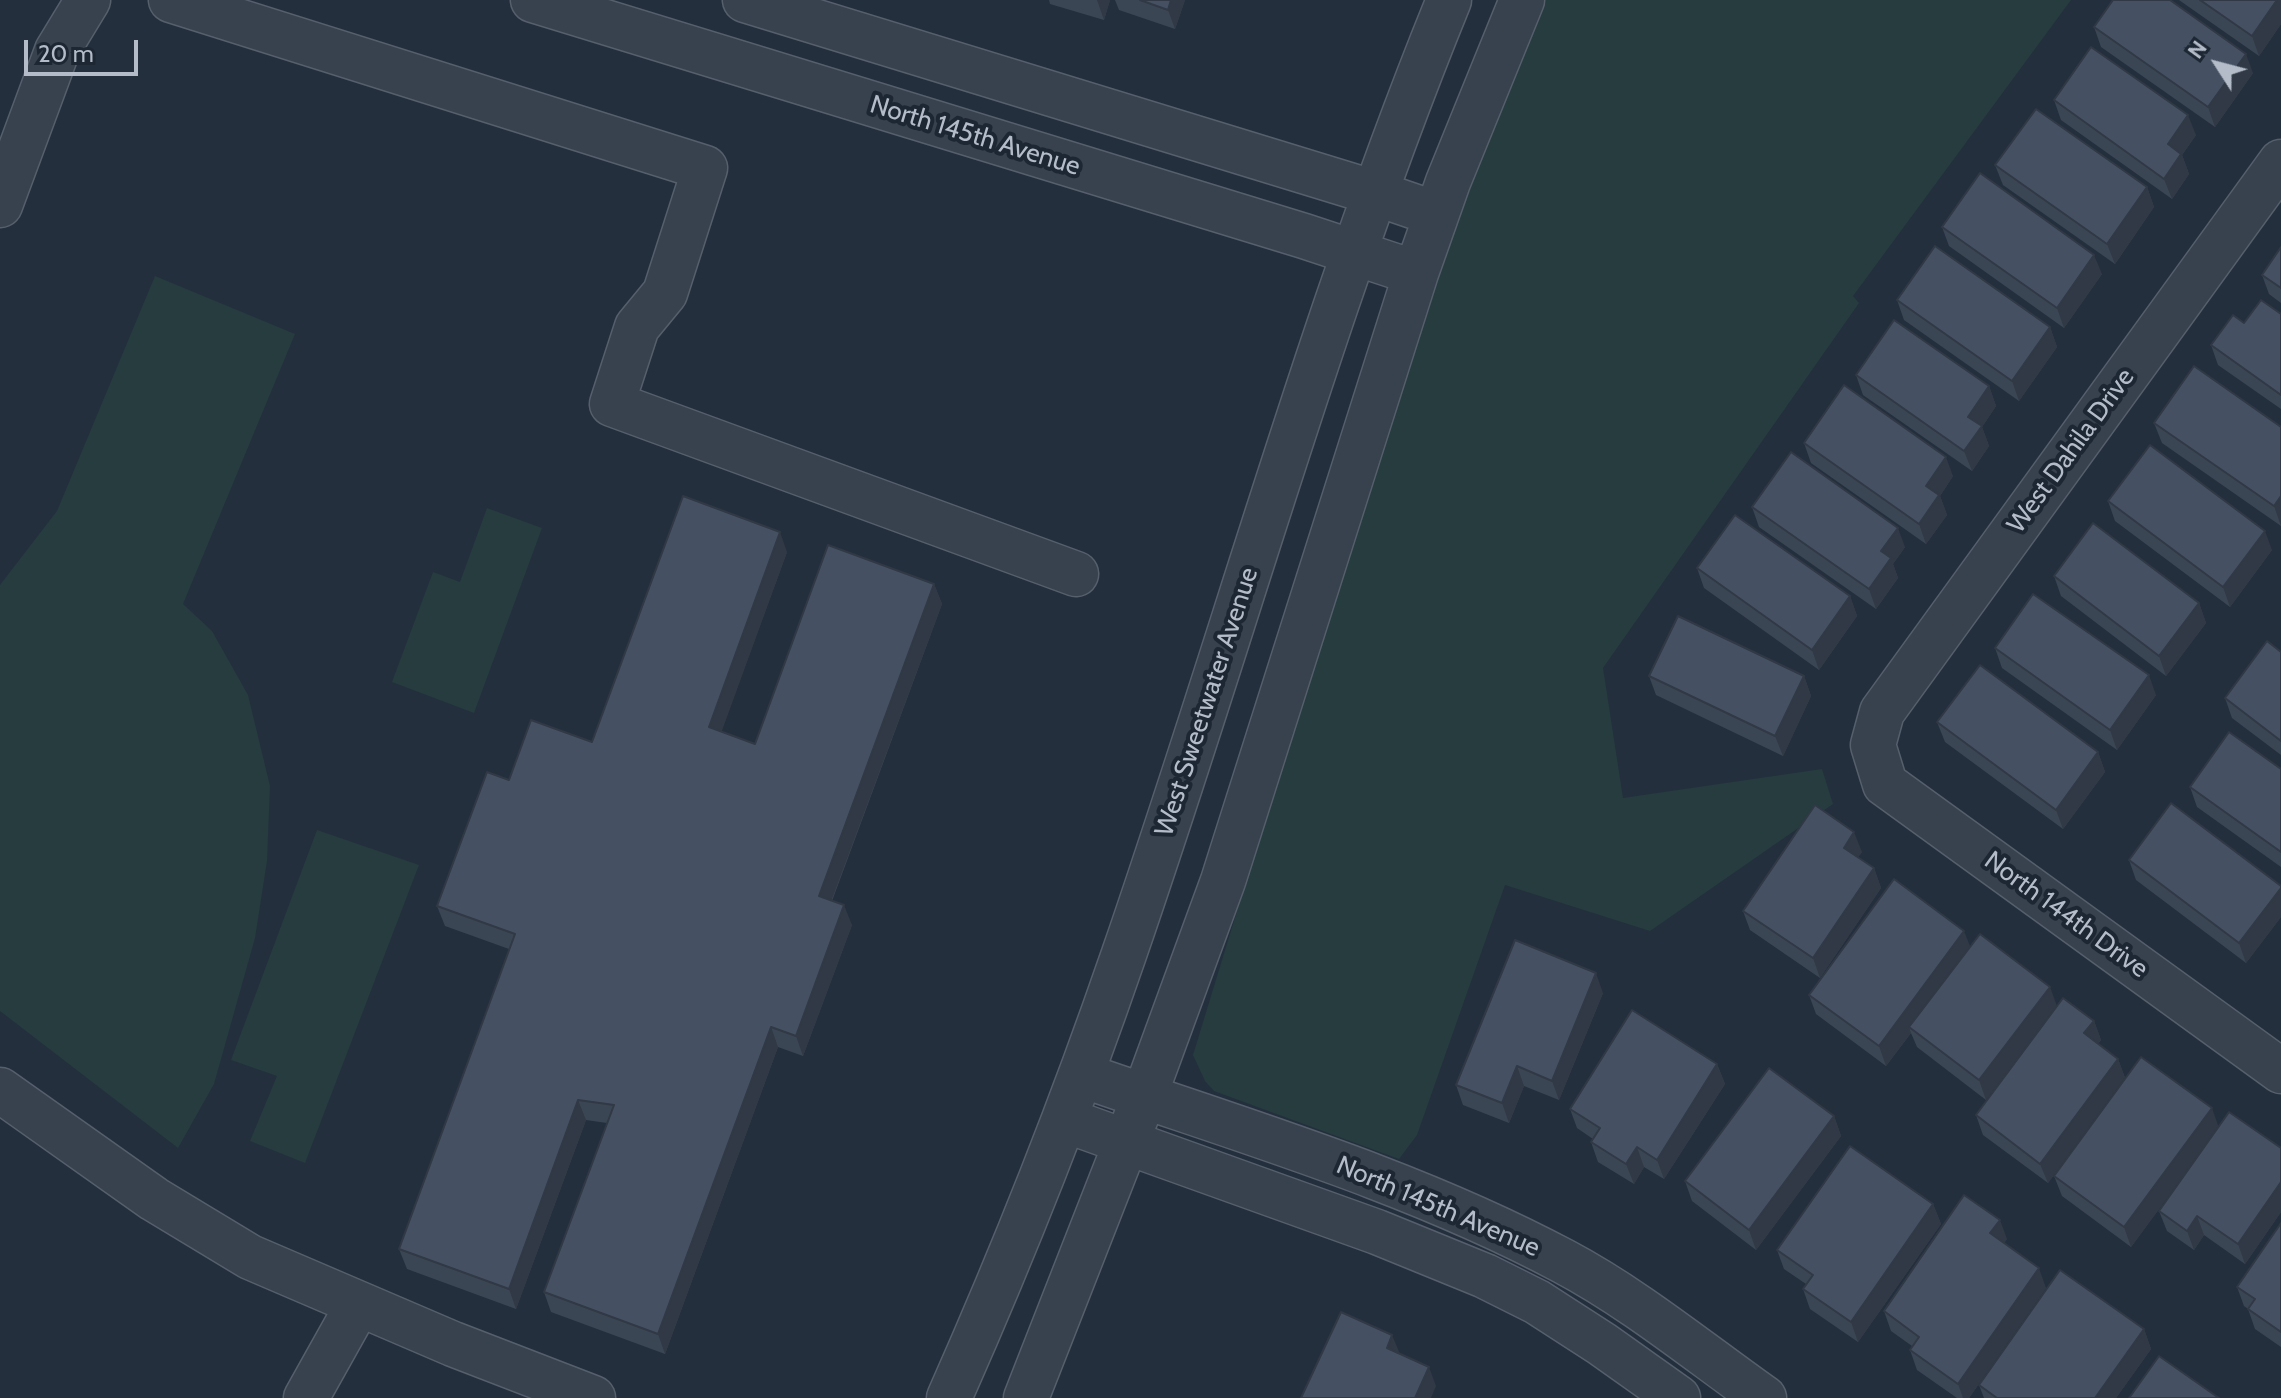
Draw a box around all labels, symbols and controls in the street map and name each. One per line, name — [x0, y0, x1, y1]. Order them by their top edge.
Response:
scale bar — [28, 24, 142, 74]
north arrow — [2177, 24, 2257, 104]
text: N — [2182, 35, 2213, 64]
text: 20 m — [38, 39, 94, 68]
street label: North 145th Avenue — [866, 89, 1084, 183]
street label: West Dahila Drive — [2001, 363, 2141, 539]
street label: West Sweetwater Avenue — [1149, 564, 1265, 840]
street label: North 144th Drive — [1978, 845, 2154, 985]
street label: North 145th Avenue — [1332, 1150, 1544, 1264]

